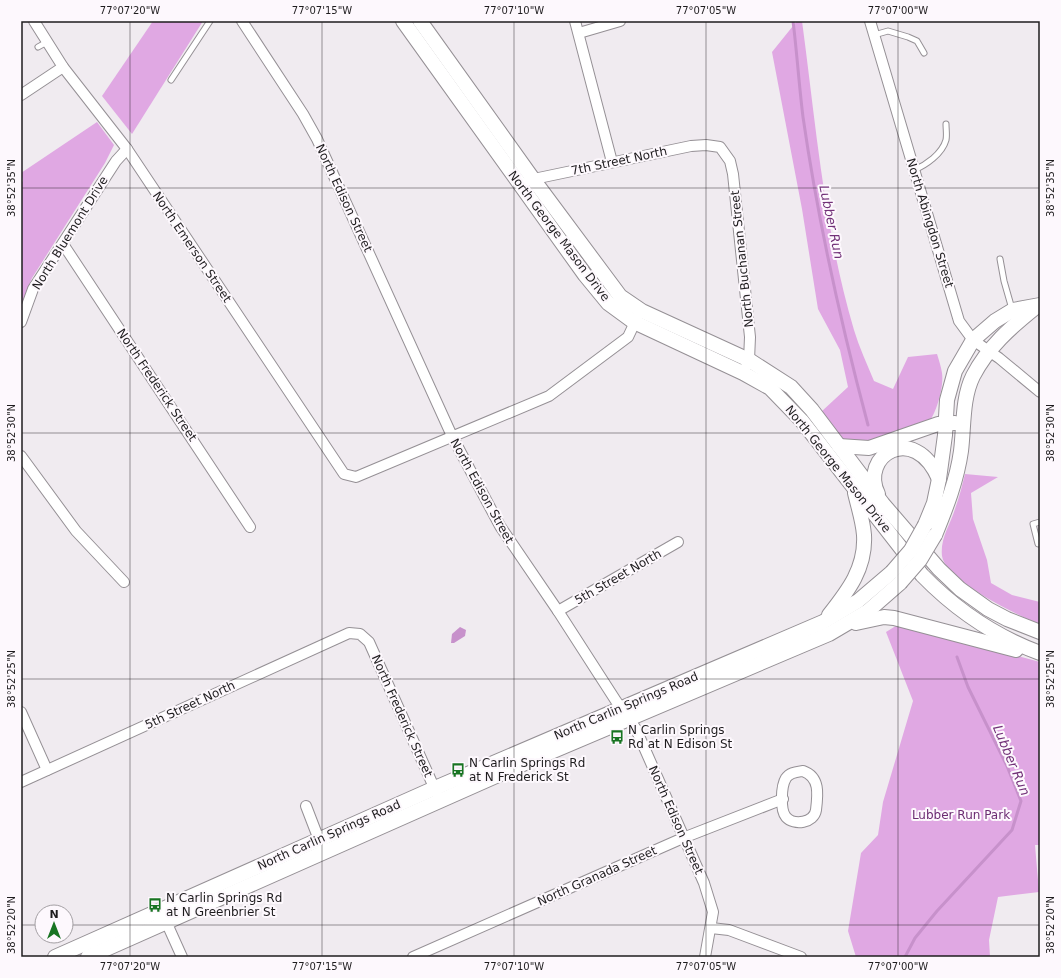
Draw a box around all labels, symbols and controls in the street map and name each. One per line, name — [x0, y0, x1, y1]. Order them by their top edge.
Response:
text: 77°07'20"W — [100, 5, 160, 16]
text: 77°07'15"W — [292, 5, 352, 16]
text: 77°07'10"W — [484, 5, 544, 16]
text: 77°07'05"W — [676, 5, 736, 16]
text: 77°07'00"W — [868, 5, 928, 16]
street label: North Edison Street — [313, 142, 375, 254]
street label: 7th Street North — [570, 144, 668, 178]
street label: North Abingdon Street — [904, 157, 956, 290]
text: 38°52'35"N — [6, 159, 17, 217]
text: 38°52'35"N — [1045, 159, 1056, 217]
street label: North George Mason Drive — [505, 168, 613, 304]
street label: North Bluemont Drive — [29, 174, 111, 292]
water label: Lubber Run — [816, 184, 847, 260]
street label: North Emerson Street — [150, 189, 234, 305]
street label: North Buchanan Street — [728, 190, 756, 328]
street label: North Frederick Street — [114, 326, 200, 444]
street label: North George Mason Drive — [782, 403, 894, 535]
text: 38°52'30"N — [6, 404, 17, 462]
text: 38°52'30"N — [1045, 404, 1056, 462]
street label: North Edison Street — [447, 436, 517, 546]
street label: 5th Street North — [572, 547, 664, 607]
text: 38°52'25"N — [6, 650, 17, 708]
text: 38°52'25"N — [1045, 650, 1056, 708]
street label: North Frederick Street — [369, 653, 435, 780]
street label: North Carlin Springs Road — [552, 669, 700, 743]
street label: 5th Street North — [143, 678, 237, 732]
place label: N Carlin Springs Rd at N Edison St — [628, 723, 733, 751]
water label: Lubber Run — [990, 723, 1033, 798]
bus stop icon: N Carlin Springs Rd at N Edison St — [609, 729, 625, 745]
place label: N Carlin Springs Rd at N Frederick St — [469, 756, 585, 784]
bus stop icon: N Carlin Springs Rd at N Frederick St — [450, 762, 466, 778]
street label: North Edison Street — [646, 764, 706, 877]
street label: North Carlin Springs Road — [255, 797, 403, 873]
park label: Lubber Run Park — [912, 808, 1010, 822]
street label: North Granada Street — [535, 843, 659, 909]
place label: N Carlin Springs Rd at N Greenbrier St — [166, 891, 282, 919]
text: 38°52'20"N — [6, 896, 17, 954]
text: 38°52'20"N — [1045, 896, 1056, 954]
bus stop icon: N Carlin Springs Rd at N Greenbrier St — [147, 897, 163, 913]
north arrow — [34, 904, 74, 944]
text: N — [49, 908, 59, 921]
text: 77°07'20"W — [100, 961, 160, 972]
text: 77°07'15"W — [292, 961, 352, 972]
text: 77°07'10"W — [484, 961, 544, 972]
text: 77°07'05"W — [676, 961, 736, 972]
text: 77°07'00"W — [868, 961, 928, 972]

